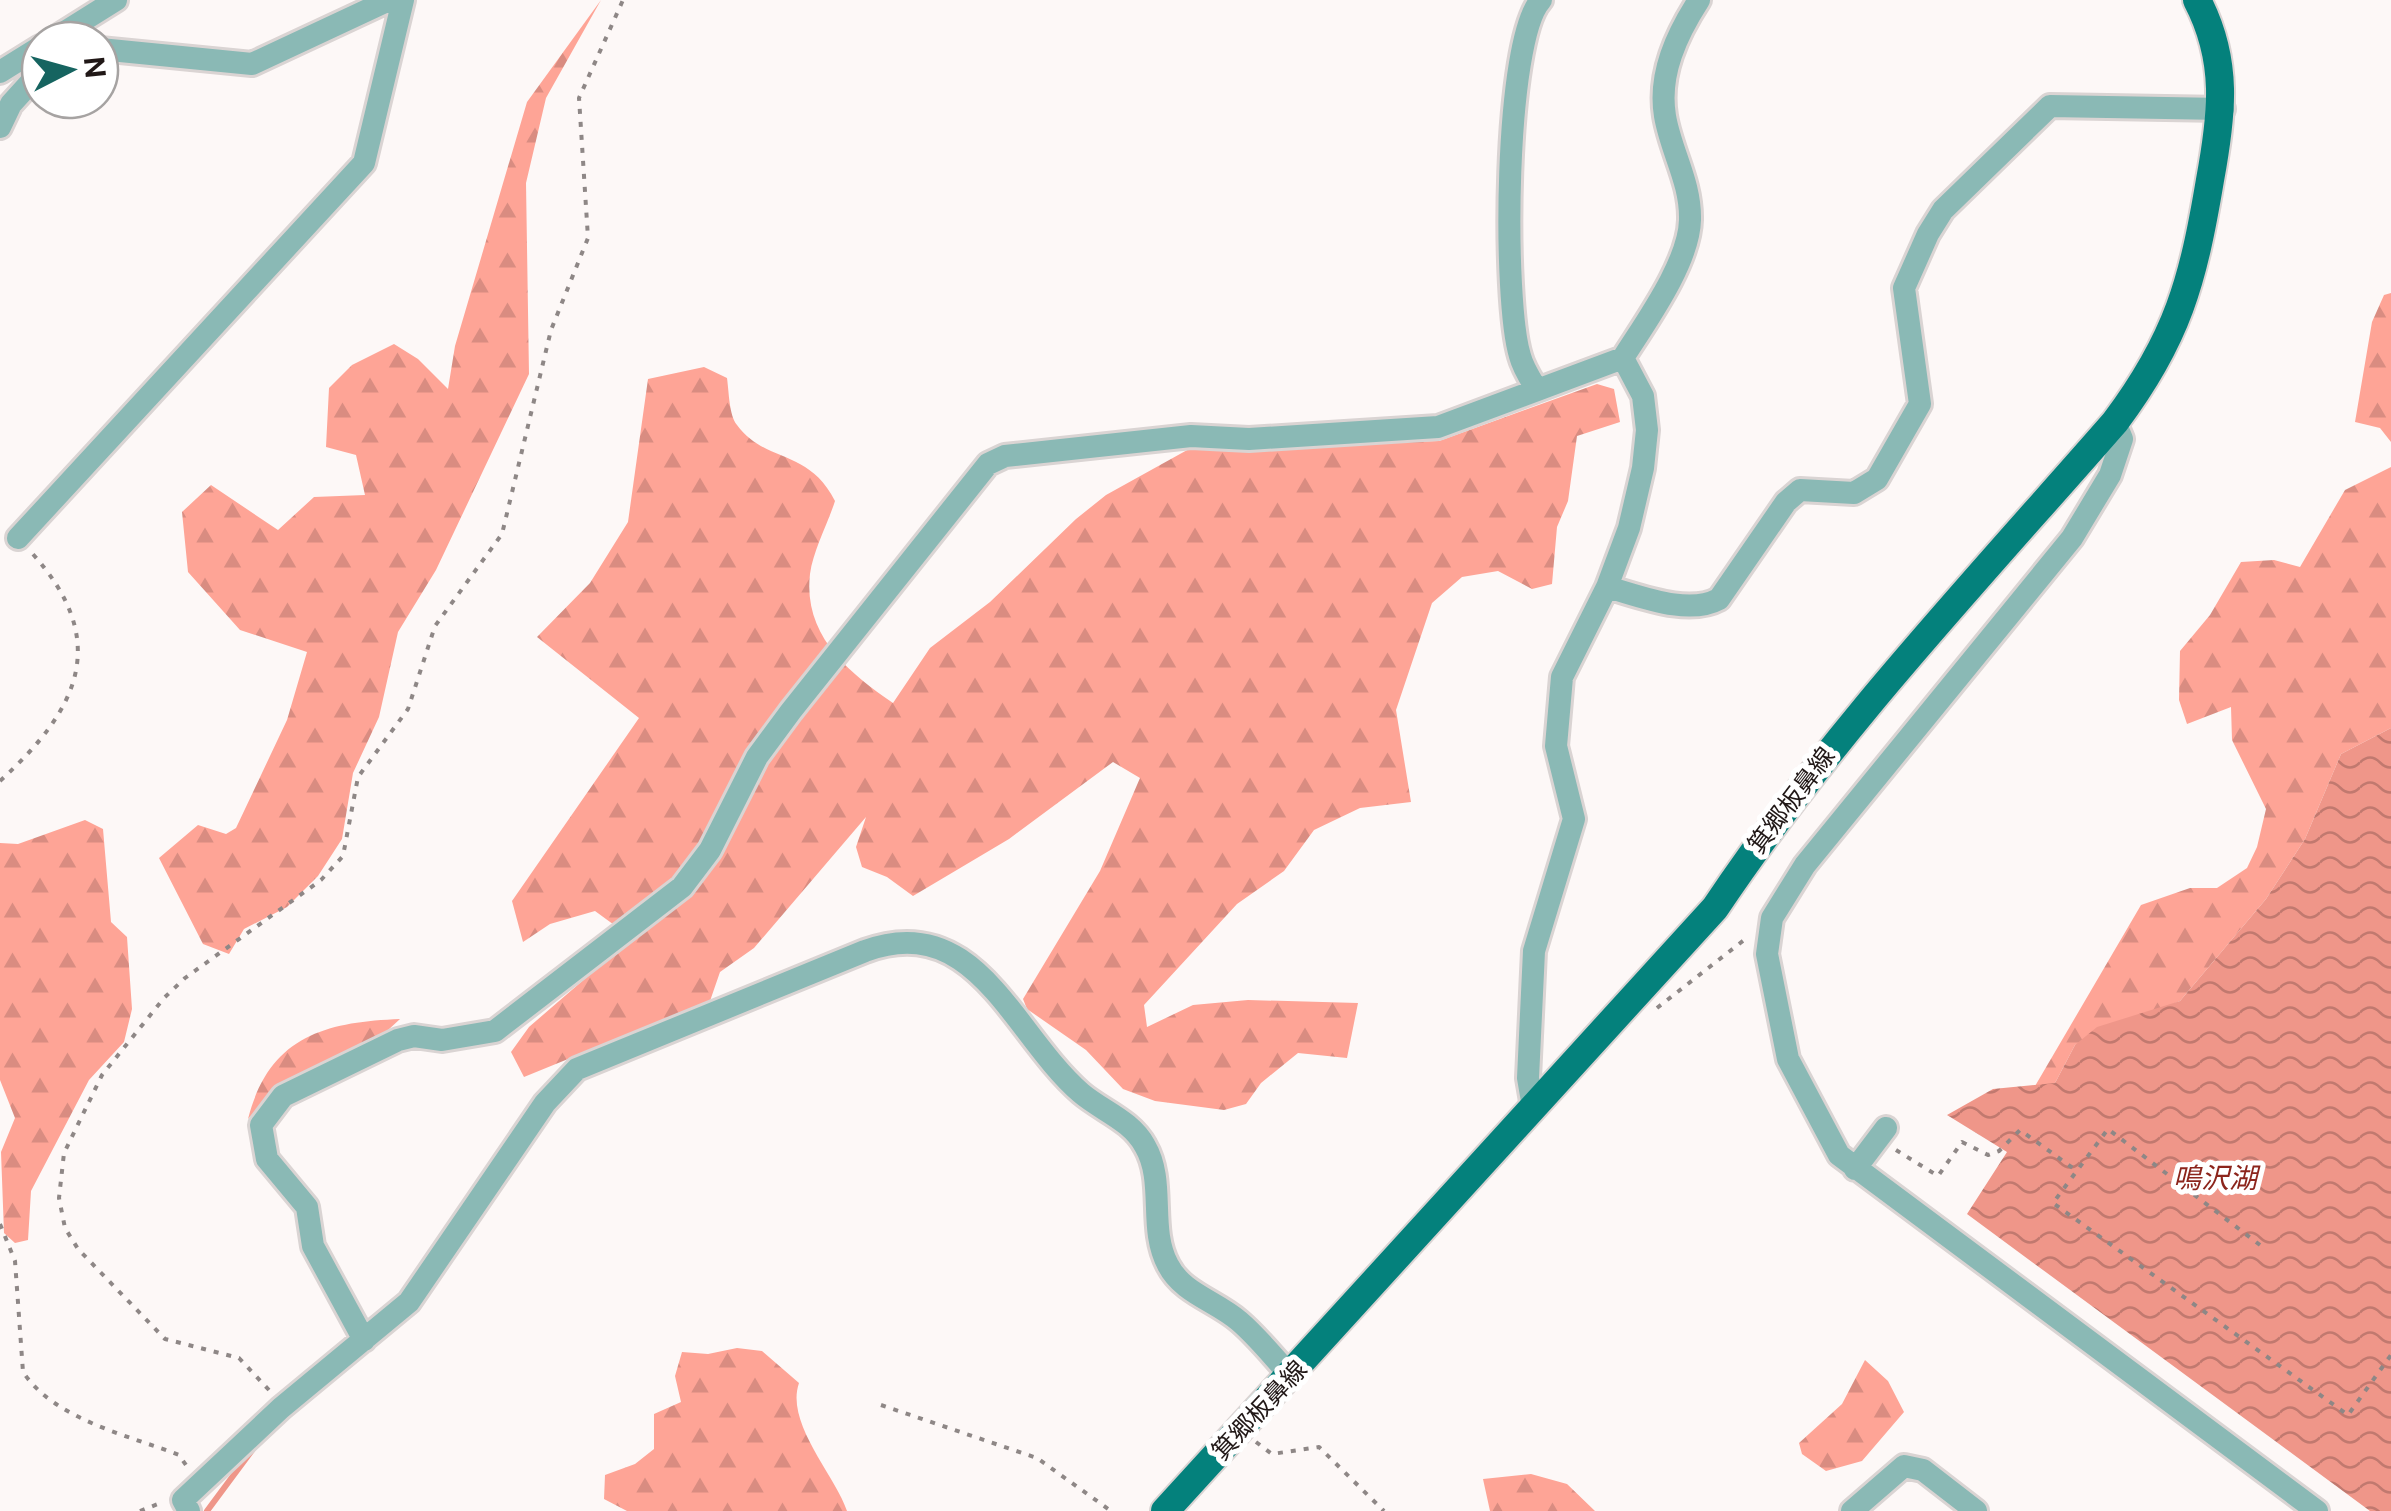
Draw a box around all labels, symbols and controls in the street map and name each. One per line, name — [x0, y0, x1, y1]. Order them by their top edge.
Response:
north arrow — [20, 20, 120, 120]
text: N — [78, 55, 113, 80]
street label: 箕郷板鼻線 — [1741, 741, 1841, 859]
water label: 鳴沢湖 — [2173, 1161, 2261, 1194]
street label: 箕郷板鼻線 — [1205, 1354, 1313, 1466]

